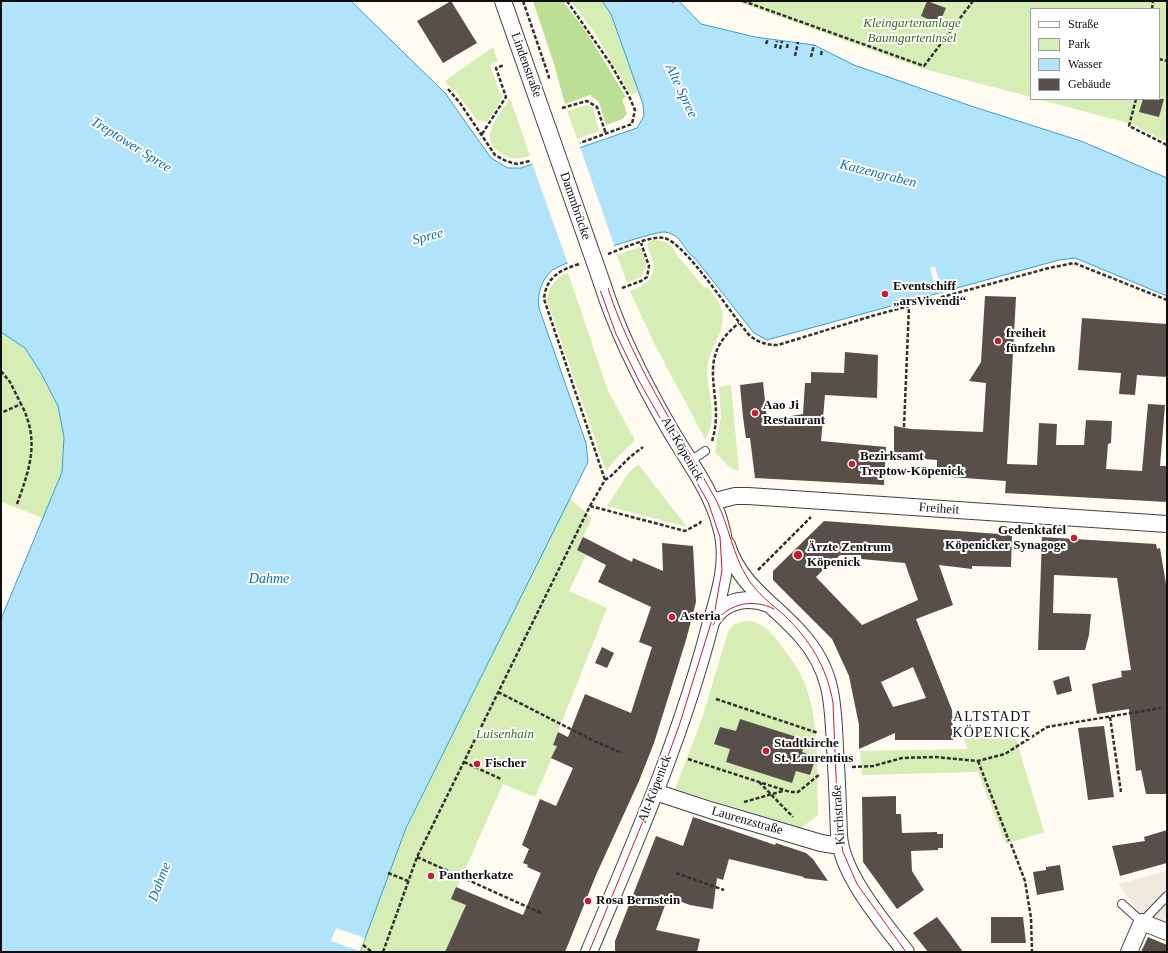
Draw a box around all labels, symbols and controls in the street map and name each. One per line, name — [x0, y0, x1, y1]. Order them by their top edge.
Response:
legend — [1030, 8, 1160, 100]
park label: Kleingartenanlage Baumgarteninsel — [863, 16, 961, 47]
text: Straße — [1068, 17, 1099, 31]
street label: Lindenstraße — [507, 30, 545, 100]
text: Park — [1068, 37, 1090, 51]
text: Wasser — [1068, 57, 1102, 71]
water label: Alte Spree — [661, 61, 701, 121]
text: Gebäude — [1068, 77, 1111, 91]
water label: Treptower Spree — [88, 114, 174, 176]
water label: Katzengraben — [838, 156, 918, 192]
street label: Dammbrücke — [556, 170, 594, 242]
water label: Spree — [411, 225, 445, 249]
place label: Eventschiff „arsVivendi“ — [893, 279, 966, 310]
marker: Eventschiff „arsVivendi“ — [880, 289, 890, 299]
place label: freiheit fünfzehn — [1006, 326, 1055, 357]
marker: freiheit fünfzehn — [993, 336, 1003, 346]
place label: Aao Ji Restaurant — [763, 398, 825, 429]
marker: Aao Ji Restaurant — [750, 408, 760, 418]
street label: Alt-Köpenick — [657, 414, 707, 484]
place label: Bezirksamt Treptow-Köpenick — [860, 449, 964, 480]
marker: Bezirksamt Treptow-Köpenick — [847, 459, 857, 469]
street label: Freiheit — [918, 500, 960, 518]
place label: Gedenktafel Köpenicker Synagoge — [945, 523, 1066, 554]
marker: Gedenktafel Köpenicker Synagoge — [1069, 533, 1079, 543]
place label: Ärzte Zentrum Köpenick — [807, 540, 891, 571]
marker: Ärzte Zentrum Köpenick — [792, 549, 804, 561]
water label: Dahme — [249, 571, 289, 587]
place label: Asteria — [680, 609, 720, 625]
marker: Asteria — [667, 612, 677, 622]
district label: ALTSTADT KÖPENICK — [953, 709, 1031, 742]
park label: Luisenhain — [476, 727, 534, 743]
place label: Stadtkirche St. Laurentius — [774, 736, 853, 767]
marker: Stadtkirche St. Laurentius — [761, 746, 771, 756]
street label: Alt-Köpenick — [635, 753, 675, 825]
place label: Fischer — [485, 756, 526, 772]
marker: Fischer — [472, 759, 482, 769]
street label: Kirchstraße — [829, 784, 849, 846]
street label: Laurenzstraße — [709, 803, 785, 839]
water label: Dahme — [145, 860, 175, 904]
place label: Pantherkatze — [439, 868, 513, 884]
marker: Pantherkatze — [426, 871, 436, 881]
place label: Rosa Bernstein — [596, 893, 680, 909]
marker: Rosa Bernstein — [583, 896, 593, 906]

